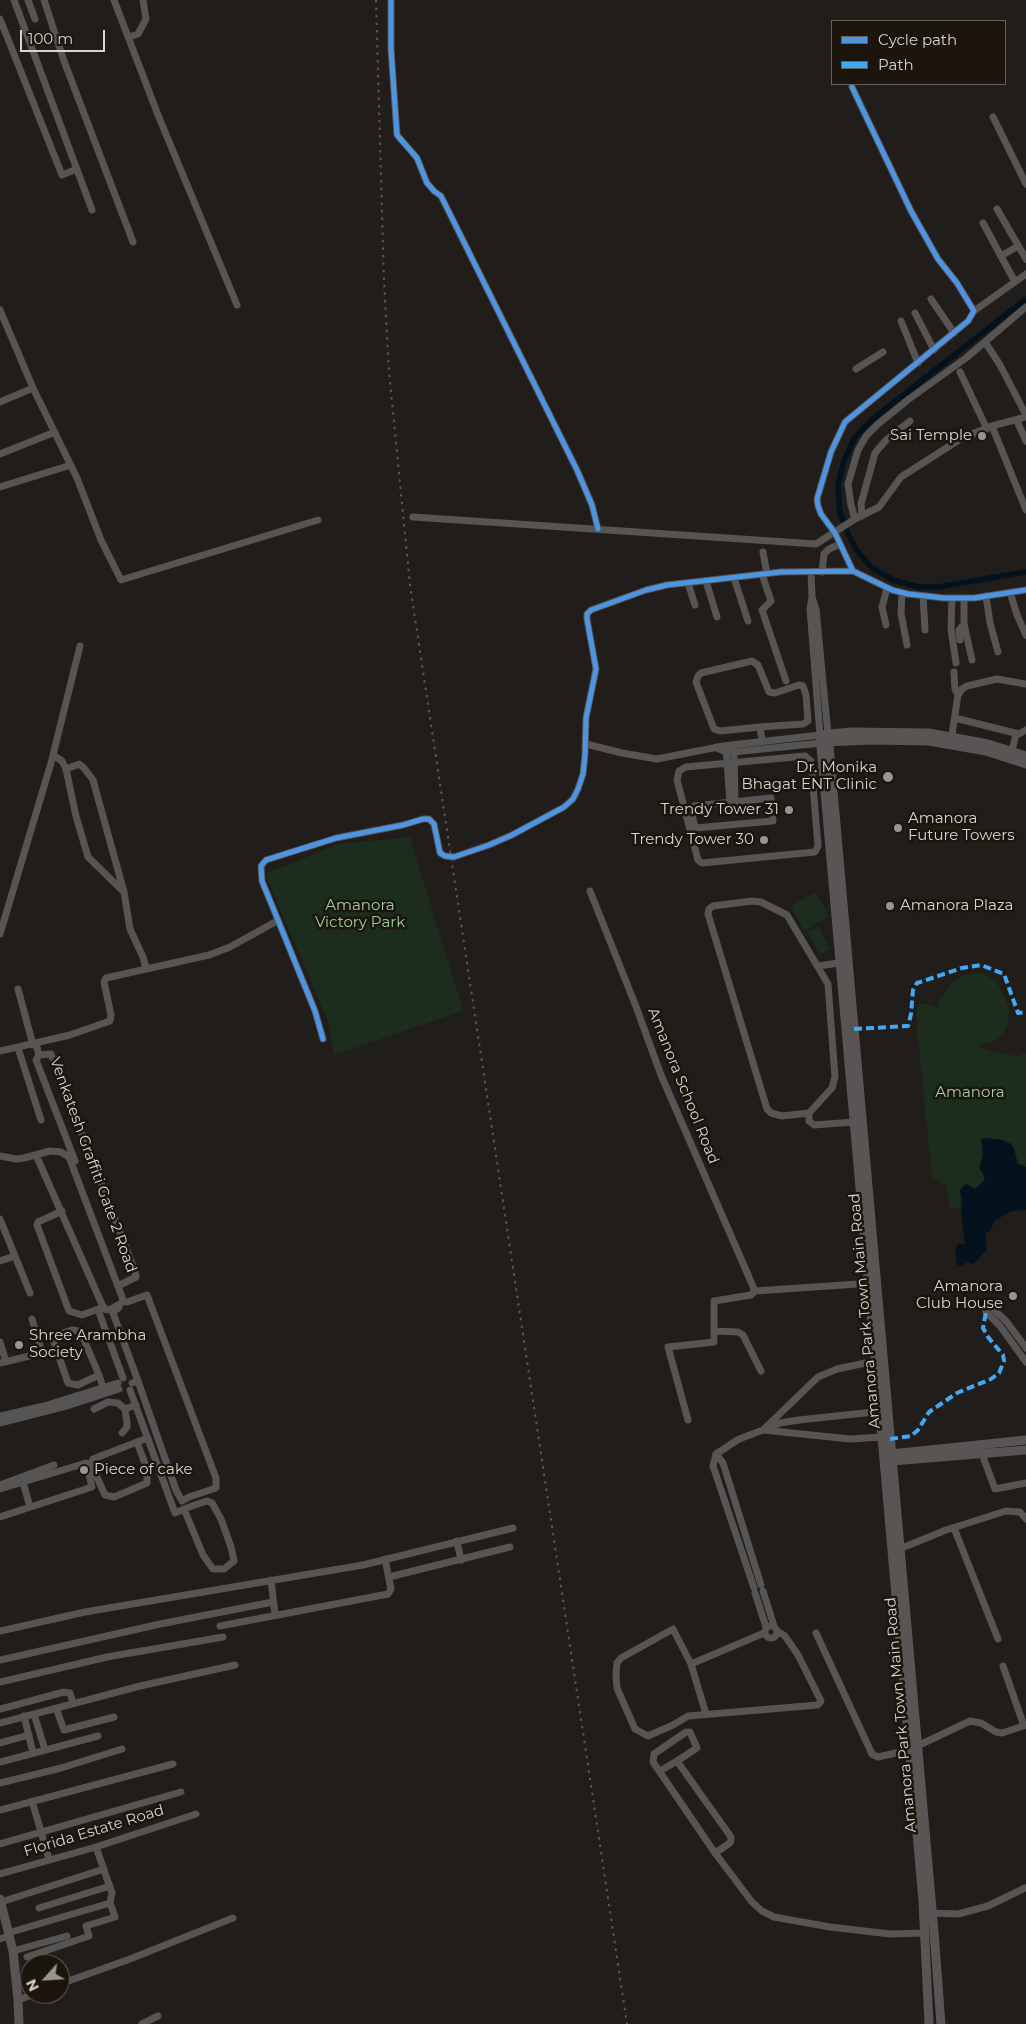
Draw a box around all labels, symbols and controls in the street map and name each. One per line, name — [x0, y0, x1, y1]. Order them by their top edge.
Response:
scale bar — [22, 20, 108, 52]
legend — [831, 20, 1006, 85]
text: 100 m — [28, 29, 73, 48]
text: Cycle path — [878, 30, 957, 49]
text: Path — [878, 55, 914, 74]
place label: Sai Temple — [890, 427, 972, 445]
marker: Sai Temple — [976, 430, 988, 442]
place label: Dr. Monika Bhagat ENT Clinic — [741, 759, 877, 794]
marker: Dr. Monika Bhagat ENT Clinic — [881, 770, 895, 784]
place label: Trendy Tower 31 — [661, 801, 779, 819]
marker: Trendy Tower 31 — [783, 804, 795, 816]
place label: Amanora Future Towers — [908, 810, 1015, 845]
marker: Amanora Future Towers — [892, 822, 904, 834]
place label: Trendy Tower 30 — [631, 831, 754, 849]
marker: Trendy Tower 30 — [758, 834, 770, 846]
park label: Amanora Victory Park — [315, 897, 405, 932]
place label: Amanora Plaza — [900, 897, 1013, 915]
marker: Amanora Plaza — [884, 900, 896, 912]
street label: Amanora School Road — [643, 1005, 723, 1167]
street label: Venkatesh Graffiti Gate 2 Road — [46, 1055, 140, 1275]
park label: Amanora — [935, 1084, 1005, 1102]
street label: Amanora Park Town Main Road — [846, 1193, 884, 1429]
place label: Amanora Club House — [916, 1278, 1003, 1313]
marker: Amanora Club House — [1007, 1290, 1019, 1302]
place label: Shree Arambha Society — [29, 1327, 146, 1362]
marker: Shree Arambha Society — [13, 1339, 25, 1351]
place label: Piece of cake — [94, 1461, 193, 1479]
marker: Piece of cake — [78, 1464, 90, 1476]
street label: Amanora Park Town Main Road — [882, 1597, 920, 1833]
street label: Florida Estate Road — [22, 1801, 166, 1861]
north arrow — [20, 1954, 70, 2004]
text: N — [22, 1976, 43, 1994]

